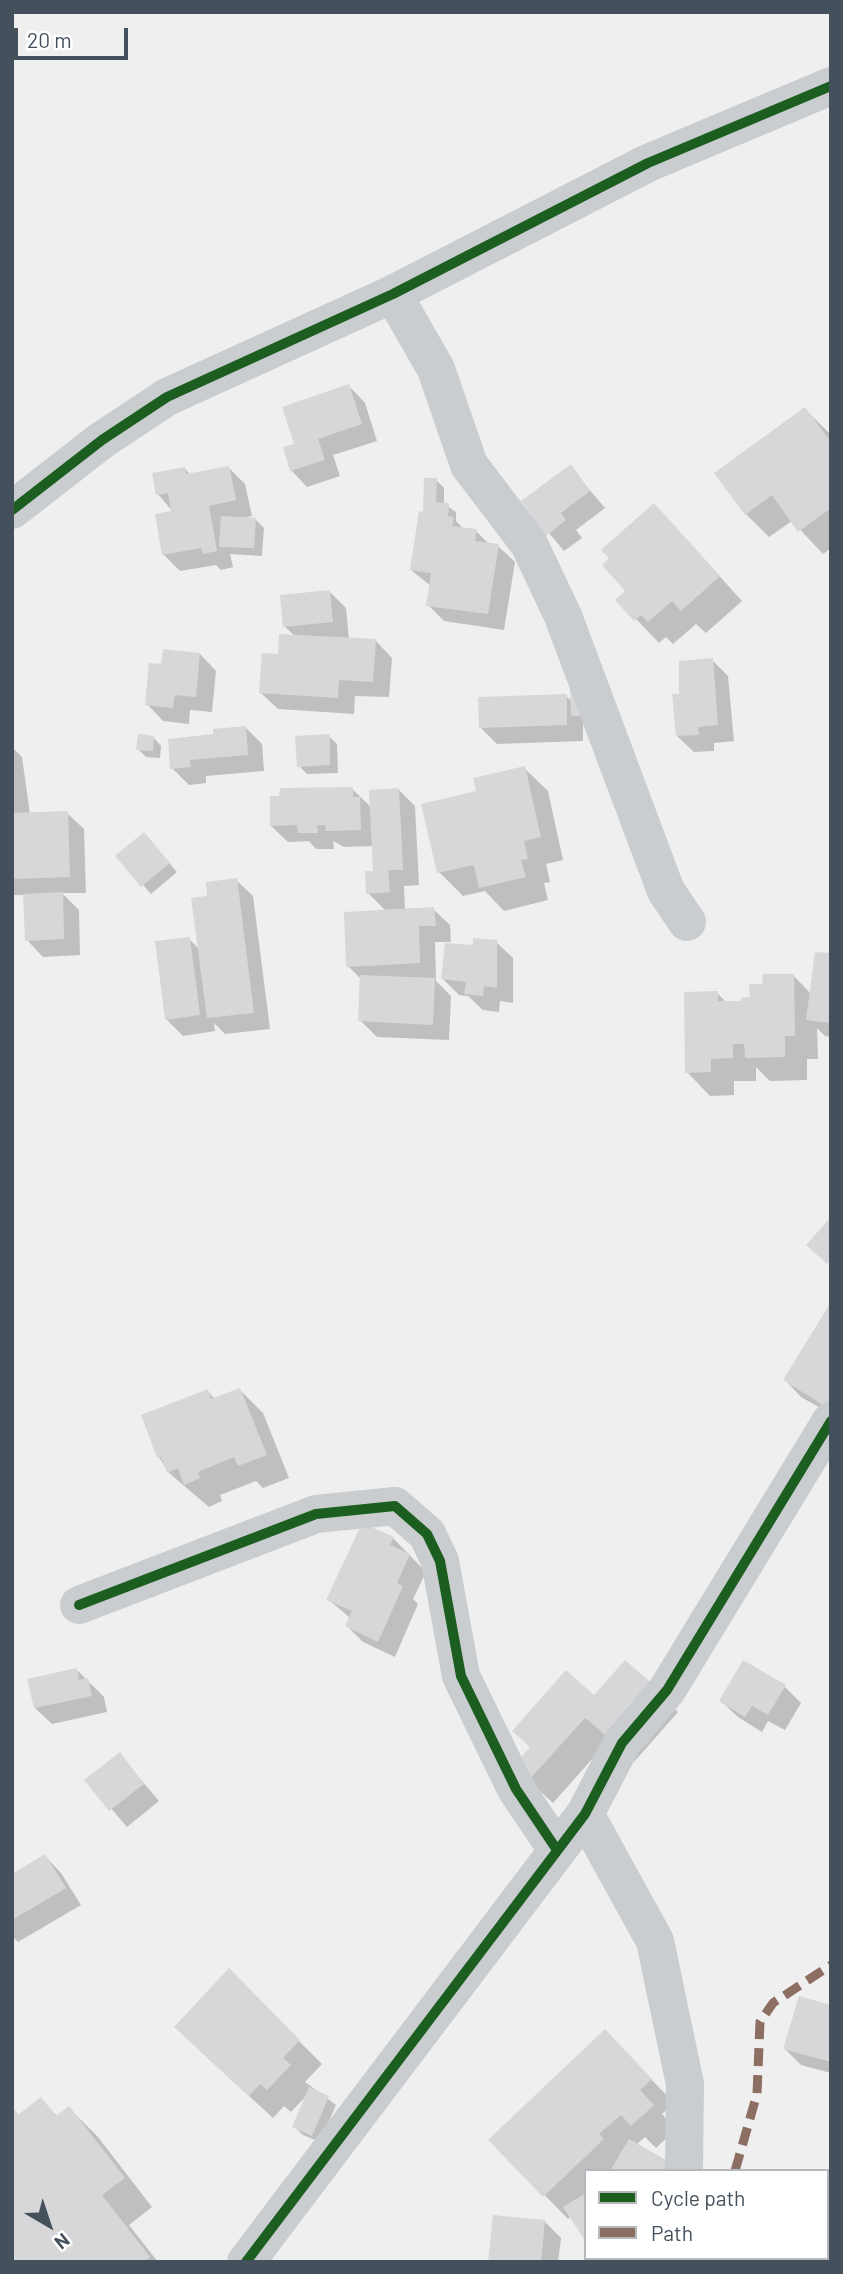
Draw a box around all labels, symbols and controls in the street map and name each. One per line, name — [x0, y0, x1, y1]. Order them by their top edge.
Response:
scale bar — [18, 14, 131, 58]
text: 20 m — [27, 27, 72, 52]
legend — [584, 2169, 829, 2260]
text: Cycle path — [651, 2185, 745, 2210]
north arrow — [14, 2190, 84, 2260]
text: Path — [651, 2220, 693, 2245]
text: N — [50, 2229, 75, 2255]

